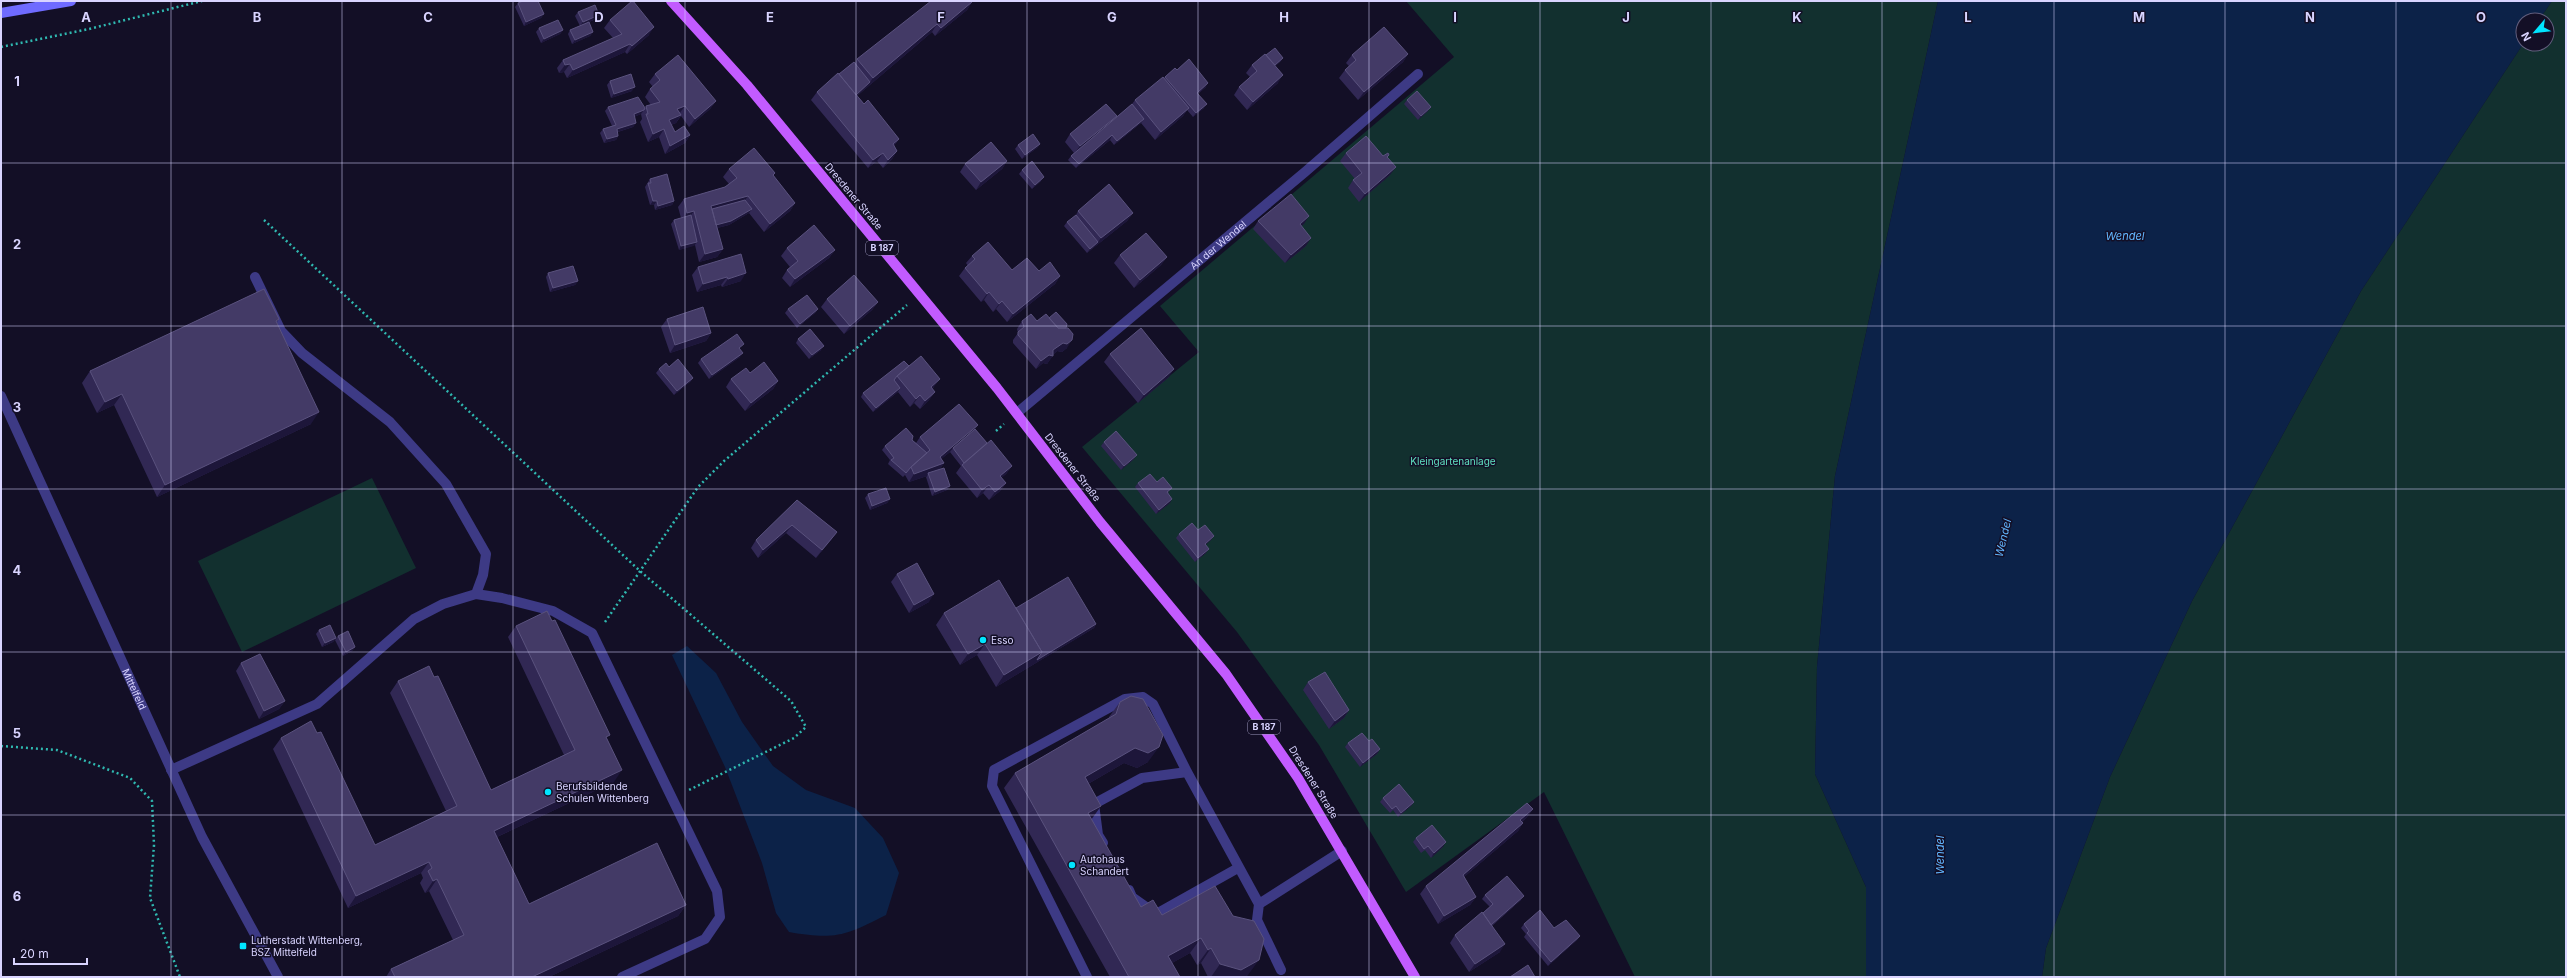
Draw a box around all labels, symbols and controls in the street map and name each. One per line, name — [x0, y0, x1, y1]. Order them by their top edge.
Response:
text: A — [81, 9, 91, 25]
text: B — [253, 9, 262, 25]
text: C — [423, 9, 433, 25]
text: D — [594, 9, 604, 25]
text: E — [766, 9, 774, 25]
text: F — [937, 9, 945, 25]
text: G — [1107, 9, 1117, 25]
text: H — [1279, 9, 1289, 25]
text: I — [1453, 9, 1457, 25]
text: J — [1622, 9, 1630, 25]
text: K — [1792, 9, 1802, 25]
text: L — [1964, 9, 1972, 25]
text: M — [2133, 9, 2145, 25]
text: N — [2305, 9, 2315, 25]
text: O — [2476, 9, 2486, 25]
north arrow — [2515, 12, 2555, 52]
text: N — [2518, 30, 2534, 44]
text: 1 — [14, 73, 20, 89]
street label: Dresdener Straße — [823, 160, 885, 232]
street label: An der Wendel — [1187, 218, 1249, 272]
water label: Wendel — [2106, 229, 2145, 243]
text: 2 — [13, 236, 21, 252]
road number: B 187 — [866, 241, 898, 255]
text: 3 — [13, 399, 21, 415]
street label: Dresdener Straße — [1043, 430, 1103, 504]
park label: Kleingartenanlage — [1410, 455, 1496, 467]
water label: Wendel — [1992, 517, 2014, 559]
text: 4 — [13, 562, 22, 578]
place label: Esso — [991, 634, 1014, 646]
marker: Esso — [978, 635, 988, 645]
street label: Mittelfeld — [120, 667, 149, 711]
road number: B 187 — [1248, 720, 1280, 734]
text: 5 — [13, 725, 21, 741]
street label: Dresdener Straße — [1287, 744, 1341, 821]
place label: Berufsbildende Schulen Wittenberg — [556, 780, 649, 804]
marker: Berufsbildende Schulen Wittenberg — [543, 787, 553, 797]
water label: Wendel — [1933, 835, 1947, 874]
place label: Autohaus Schandert — [1080, 853, 1129, 877]
marker: Autohaus Schandert — [1067, 860, 1077, 870]
text: 6 — [13, 888, 21, 904]
place label: Lutherstadt Wittenberg, BSZ Mittelfeld — [251, 934, 363, 958]
scale bar — [14, 940, 87, 966]
marker: Lutherstadt Wittenberg, BSZ Mittelfeld — [238, 941, 248, 951]
text: 20 m — [20, 946, 49, 961]

